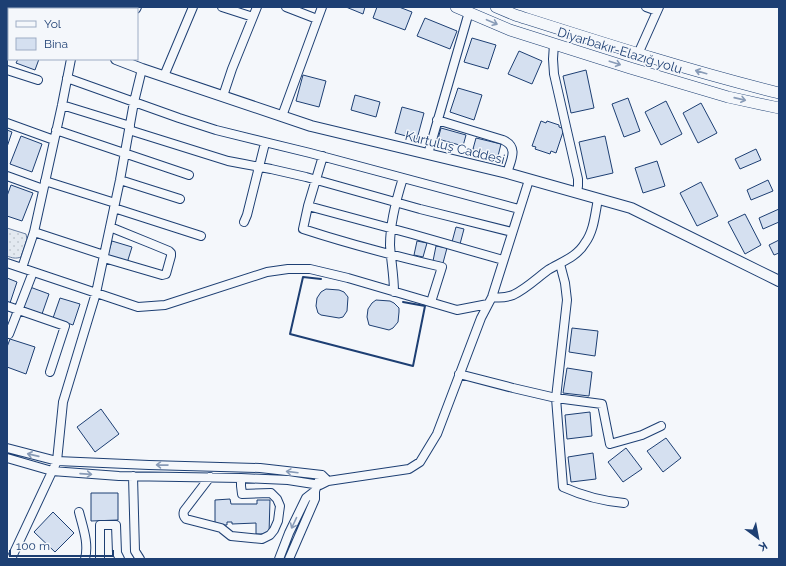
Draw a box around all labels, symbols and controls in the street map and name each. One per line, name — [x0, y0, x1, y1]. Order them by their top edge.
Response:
legend — [8, 8, 138, 60]
text: Yol — [44, 17, 62, 31]
one-way arrow — [485, 19, 497, 27]
street label: Diyarbakır-Elazığ yolu — [556, 24, 684, 77]
text: Bina — [44, 37, 68, 51]
one-way arrow — [609, 60, 621, 68]
one-way arrow — [694, 68, 707, 75]
one-way arrow — [733, 96, 746, 104]
street label: Kurtuluş Caddesi — [403, 128, 506, 167]
one-way arrow — [27, 450, 40, 458]
one-way arrow — [156, 462, 169, 469]
one-way arrow — [286, 468, 299, 475]
one-way arrow — [79, 470, 92, 477]
one-way arrow — [290, 517, 297, 529]
north arrow — [738, 518, 778, 558]
scale bar — [10, 532, 113, 558]
text: 100 m — [16, 539, 50, 553]
text: K — [756, 539, 770, 554]

